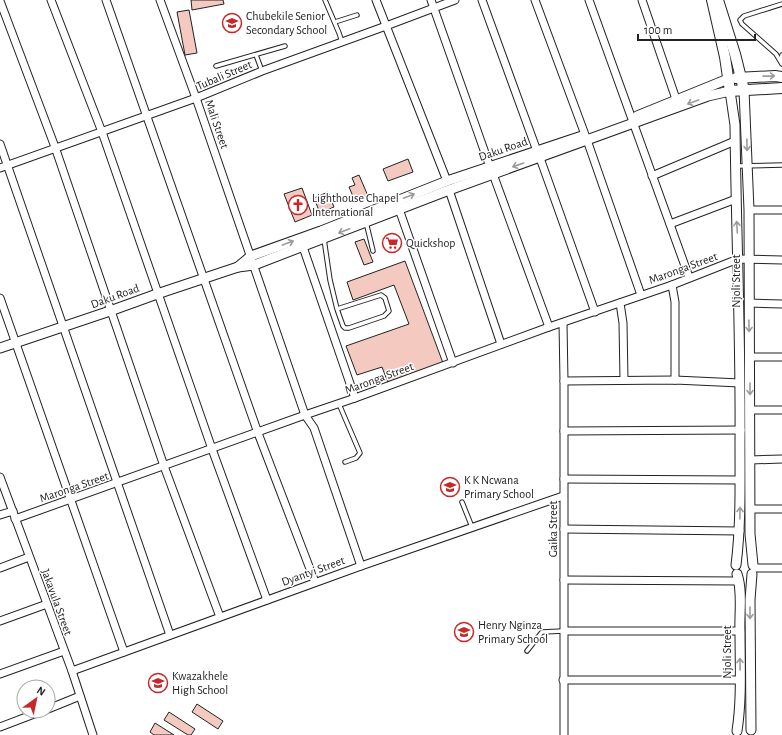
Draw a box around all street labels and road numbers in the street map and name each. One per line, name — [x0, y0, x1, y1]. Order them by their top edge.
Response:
street label: Tubali Street — [195, 58, 254, 92]
street label: Mali Street — [203, 98, 231, 150]
street label: Daku Road — [477, 135, 529, 163]
street label: Maronga Street — [647, 250, 719, 286]
street label: Njoli Street — [730, 254, 743, 308]
street label: Daku Road — [89, 282, 141, 310]
street label: Maronga Street — [343, 360, 415, 396]
street label: Maronga Street — [38, 470, 110, 504]
street label: Gaika Street — [547, 501, 559, 557]
street label: Dyantyi Street — [280, 554, 347, 589]
street label: Jakavula Street — [39, 567, 75, 637]
street label: Njoli Street — [721, 625, 734, 679]

